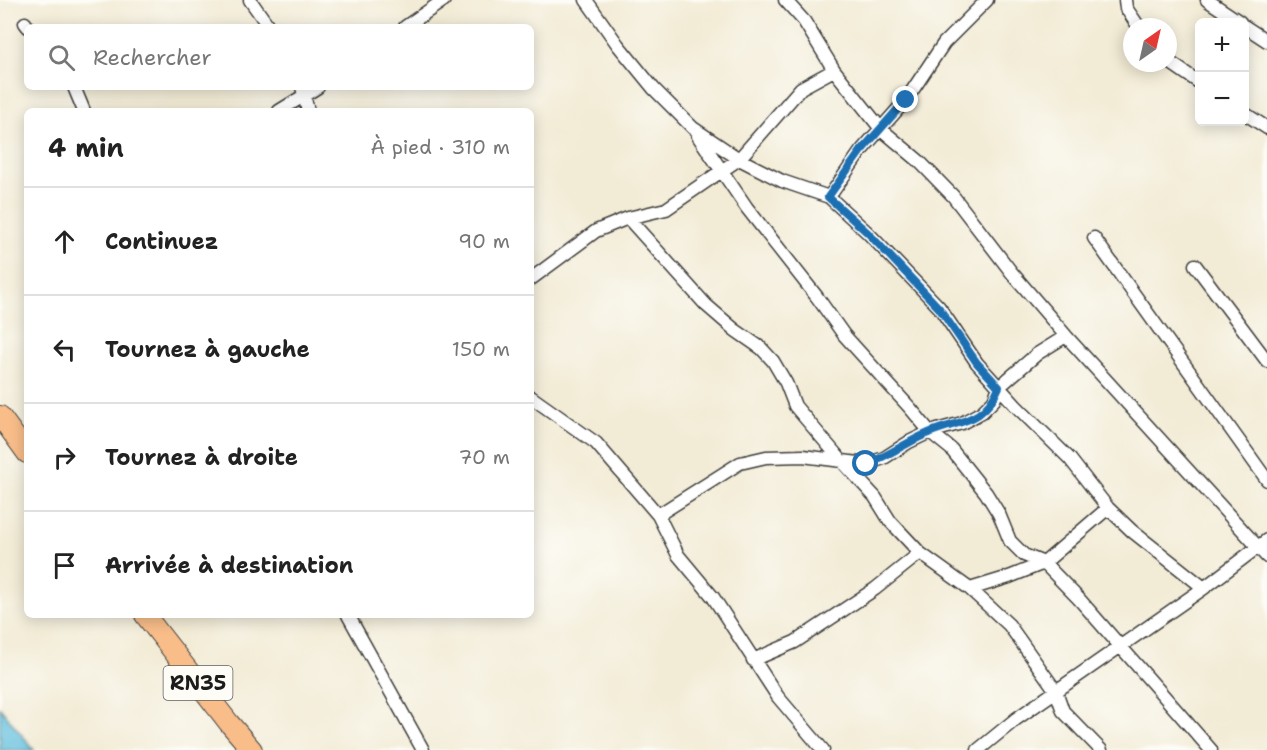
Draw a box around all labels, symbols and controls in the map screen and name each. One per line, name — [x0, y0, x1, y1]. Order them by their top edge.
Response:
north arrow — [1123, 18, 1177, 72]
map controls — [1195, 18, 1249, 126]
button: + — [1195, 18, 1249, 72]
search box — [24, 24, 534, 90]
icon: search — [45, 41, 78, 74]
text: Rechercher — [93, 43, 212, 72]
button: − — [1195, 72, 1249, 126]
route end — [892, 86, 918, 112]
text: 4 min — [48, 130, 124, 165]
text: À pied · 310 m — [370, 134, 510, 160]
icon: ahead — [48, 225, 81, 258]
text: Continuez — [105, 227, 218, 256]
text: 90 m — [458, 228, 510, 254]
icon: left — [48, 333, 81, 366]
text: Tournez à gauche — [105, 335, 310, 364]
text: 150 m — [452, 336, 510, 362]
icon: right — [48, 441, 81, 474]
text: Tournez à droite — [105, 443, 298, 472]
text: 70 m — [458, 444, 510, 470]
route start — [852, 450, 878, 476]
icon: arrive — [48, 549, 81, 582]
text: Arrivée à destination — [105, 551, 353, 580]
road number: RN35 — [164, 666, 232, 700]

